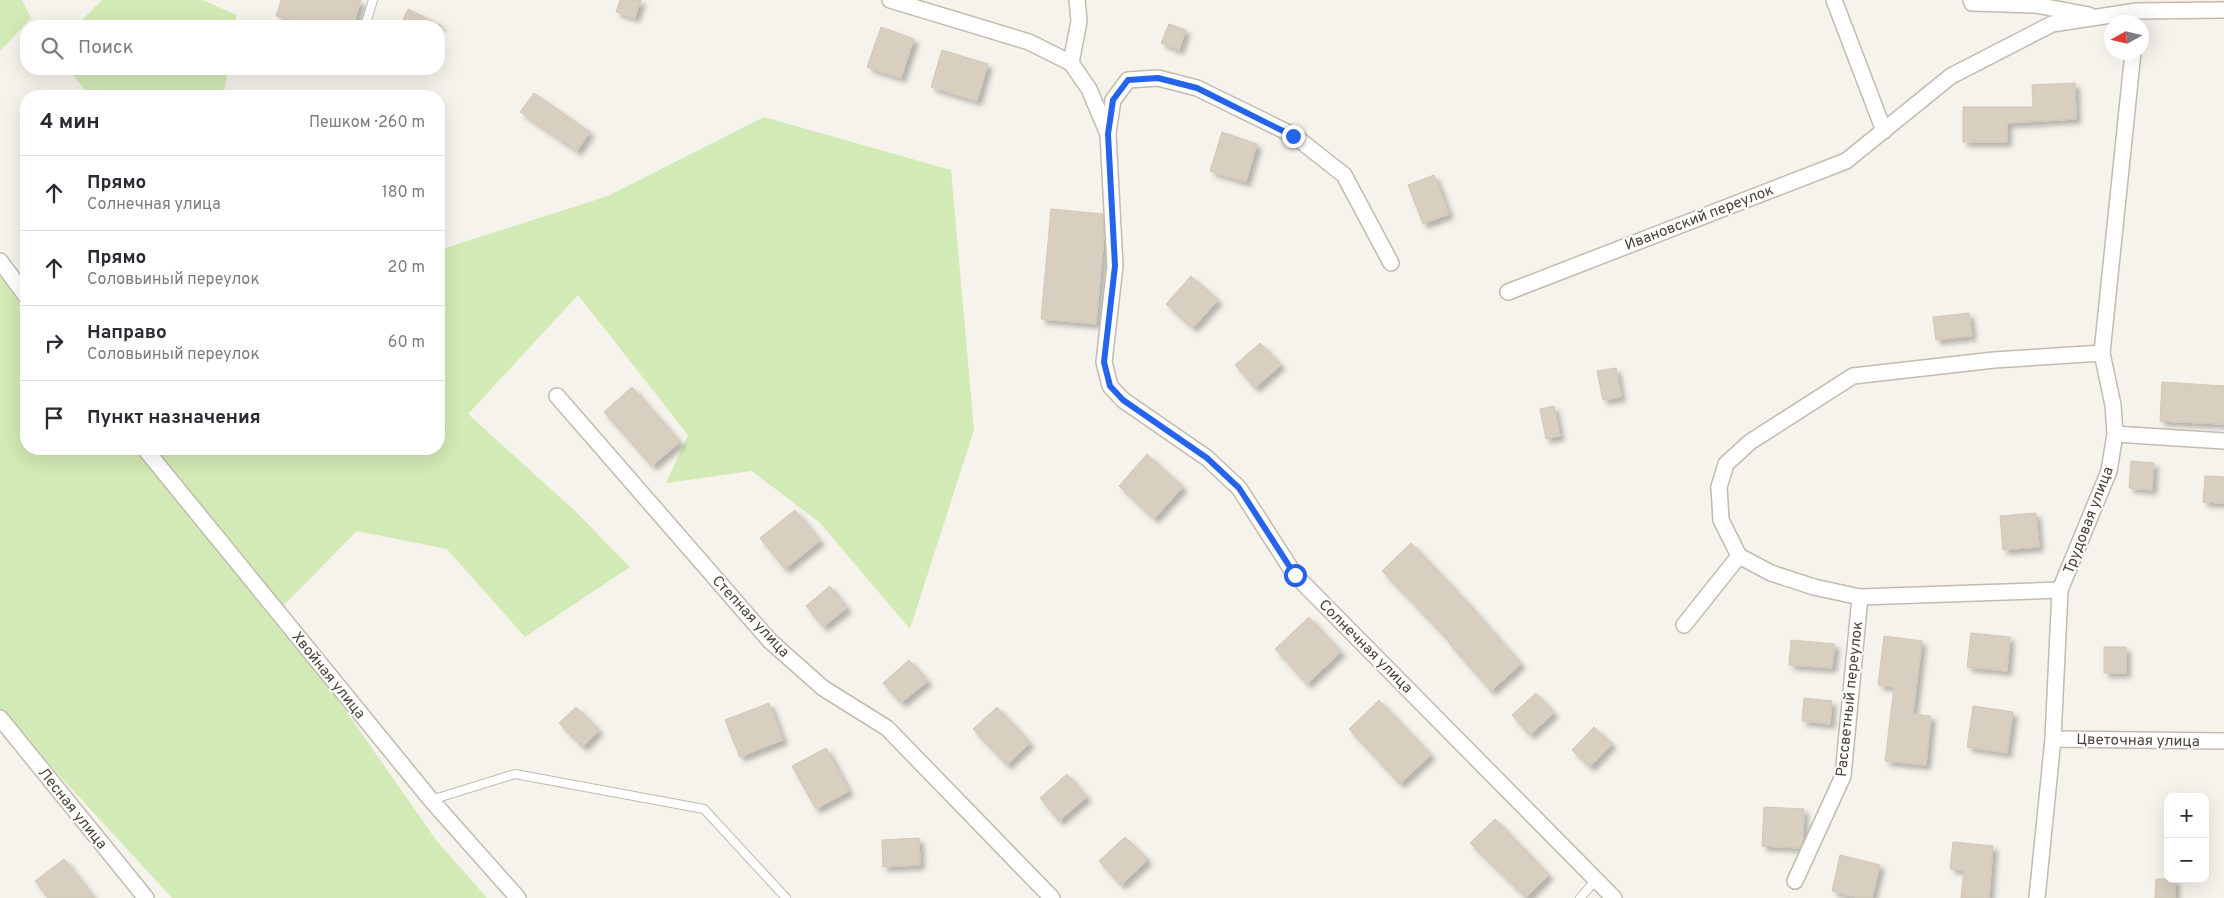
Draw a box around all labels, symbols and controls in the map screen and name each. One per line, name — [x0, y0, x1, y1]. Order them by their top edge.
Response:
north arrow — [2104, 15, 2149, 60]
search box — [20, 20, 445, 75]
icon: search — [38, 34, 66, 62]
text: Поиск — [78, 36, 134, 60]
text: 4 мин — [40, 109, 100, 136]
text: Пешком · 260 m — [309, 113, 425, 133]
route end — [1282, 125, 1305, 148]
text: Прямо — [87, 171, 146, 195]
icon: ahead — [40, 179, 68, 207]
street label: Ивановский переулок — [1622, 181, 1777, 256]
text: 180 m — [382, 183, 425, 203]
text: Солнечная улица — [87, 195, 221, 215]
text: Прямо — [87, 246, 146, 270]
icon: ahead — [40, 254, 68, 282]
text: 20 m — [388, 258, 425, 278]
text: Соловьиный переулок — [87, 270, 260, 290]
text: Направо — [87, 321, 167, 345]
icon: right — [40, 329, 68, 357]
text: 60 m — [388, 333, 425, 353]
text: Соловьиный переулок — [87, 345, 260, 365]
icon: arrive — [40, 404, 68, 432]
text: Пункт назначения — [87, 406, 261, 430]
street label: Трудовая улица — [2060, 464, 2119, 577]
route start — [1284, 564, 1307, 587]
street label: Степная улица — [707, 572, 793, 662]
street label: Солнечная улица — [1314, 596, 1416, 698]
street label: Рассветный переулок — [1833, 620, 1868, 778]
street label: Хвойная улица — [287, 628, 369, 723]
street label: Цветочная улица — [2076, 731, 2200, 752]
street label: Лесная улица — [33, 764, 111, 854]
map controls — [2164, 793, 2209, 883]
button: + — [2164, 793, 2209, 838]
button: − — [2164, 838, 2209, 883]

